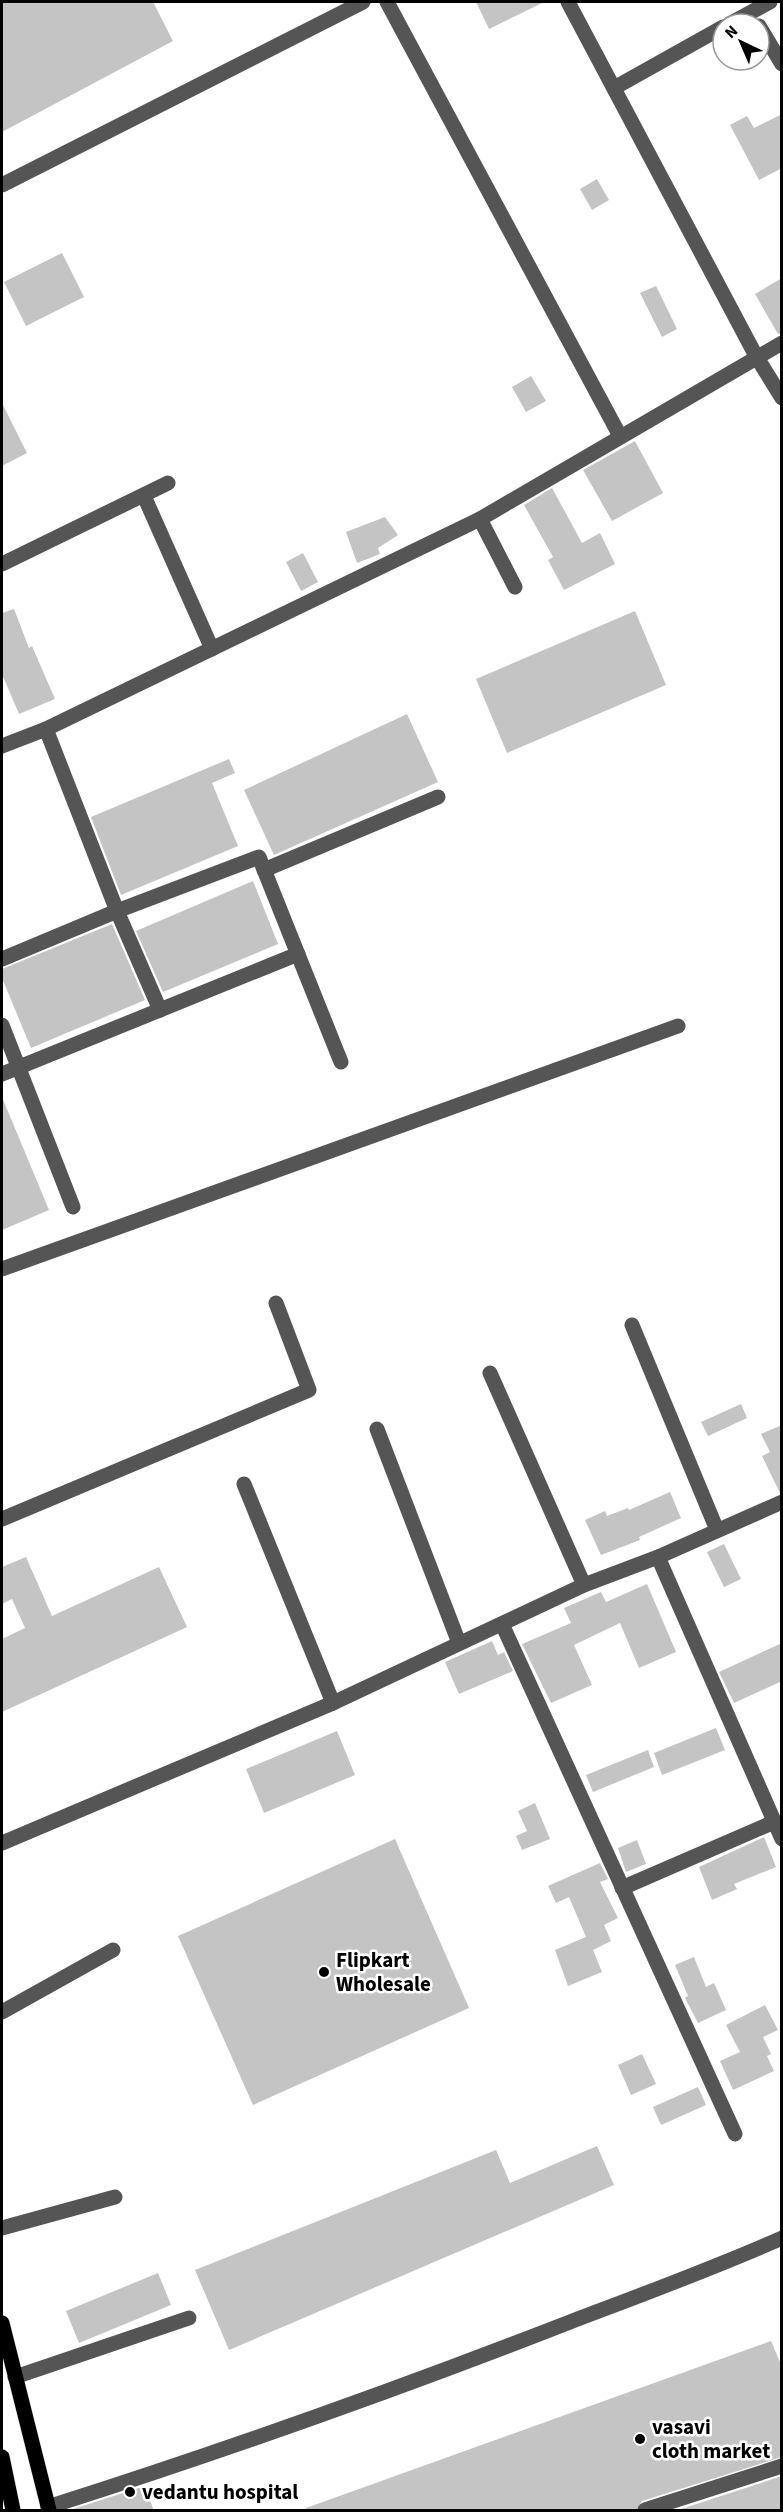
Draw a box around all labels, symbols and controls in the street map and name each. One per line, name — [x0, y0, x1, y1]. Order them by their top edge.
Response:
north arrow — [711, 12, 771, 72]
text: N — [720, 20, 743, 44]
place label: Flipkart Wholesale — [336, 1945, 431, 1999]
marker: Flipkart Wholesale — [317, 1965, 331, 1979]
place label: vasavi cloth market — [652, 2412, 770, 2466]
marker: vasavi cloth market — [633, 2432, 647, 2446]
place label: vedantu hospital — [142, 2477, 298, 2507]
marker: vedantu hospital — [123, 2485, 137, 2499]

